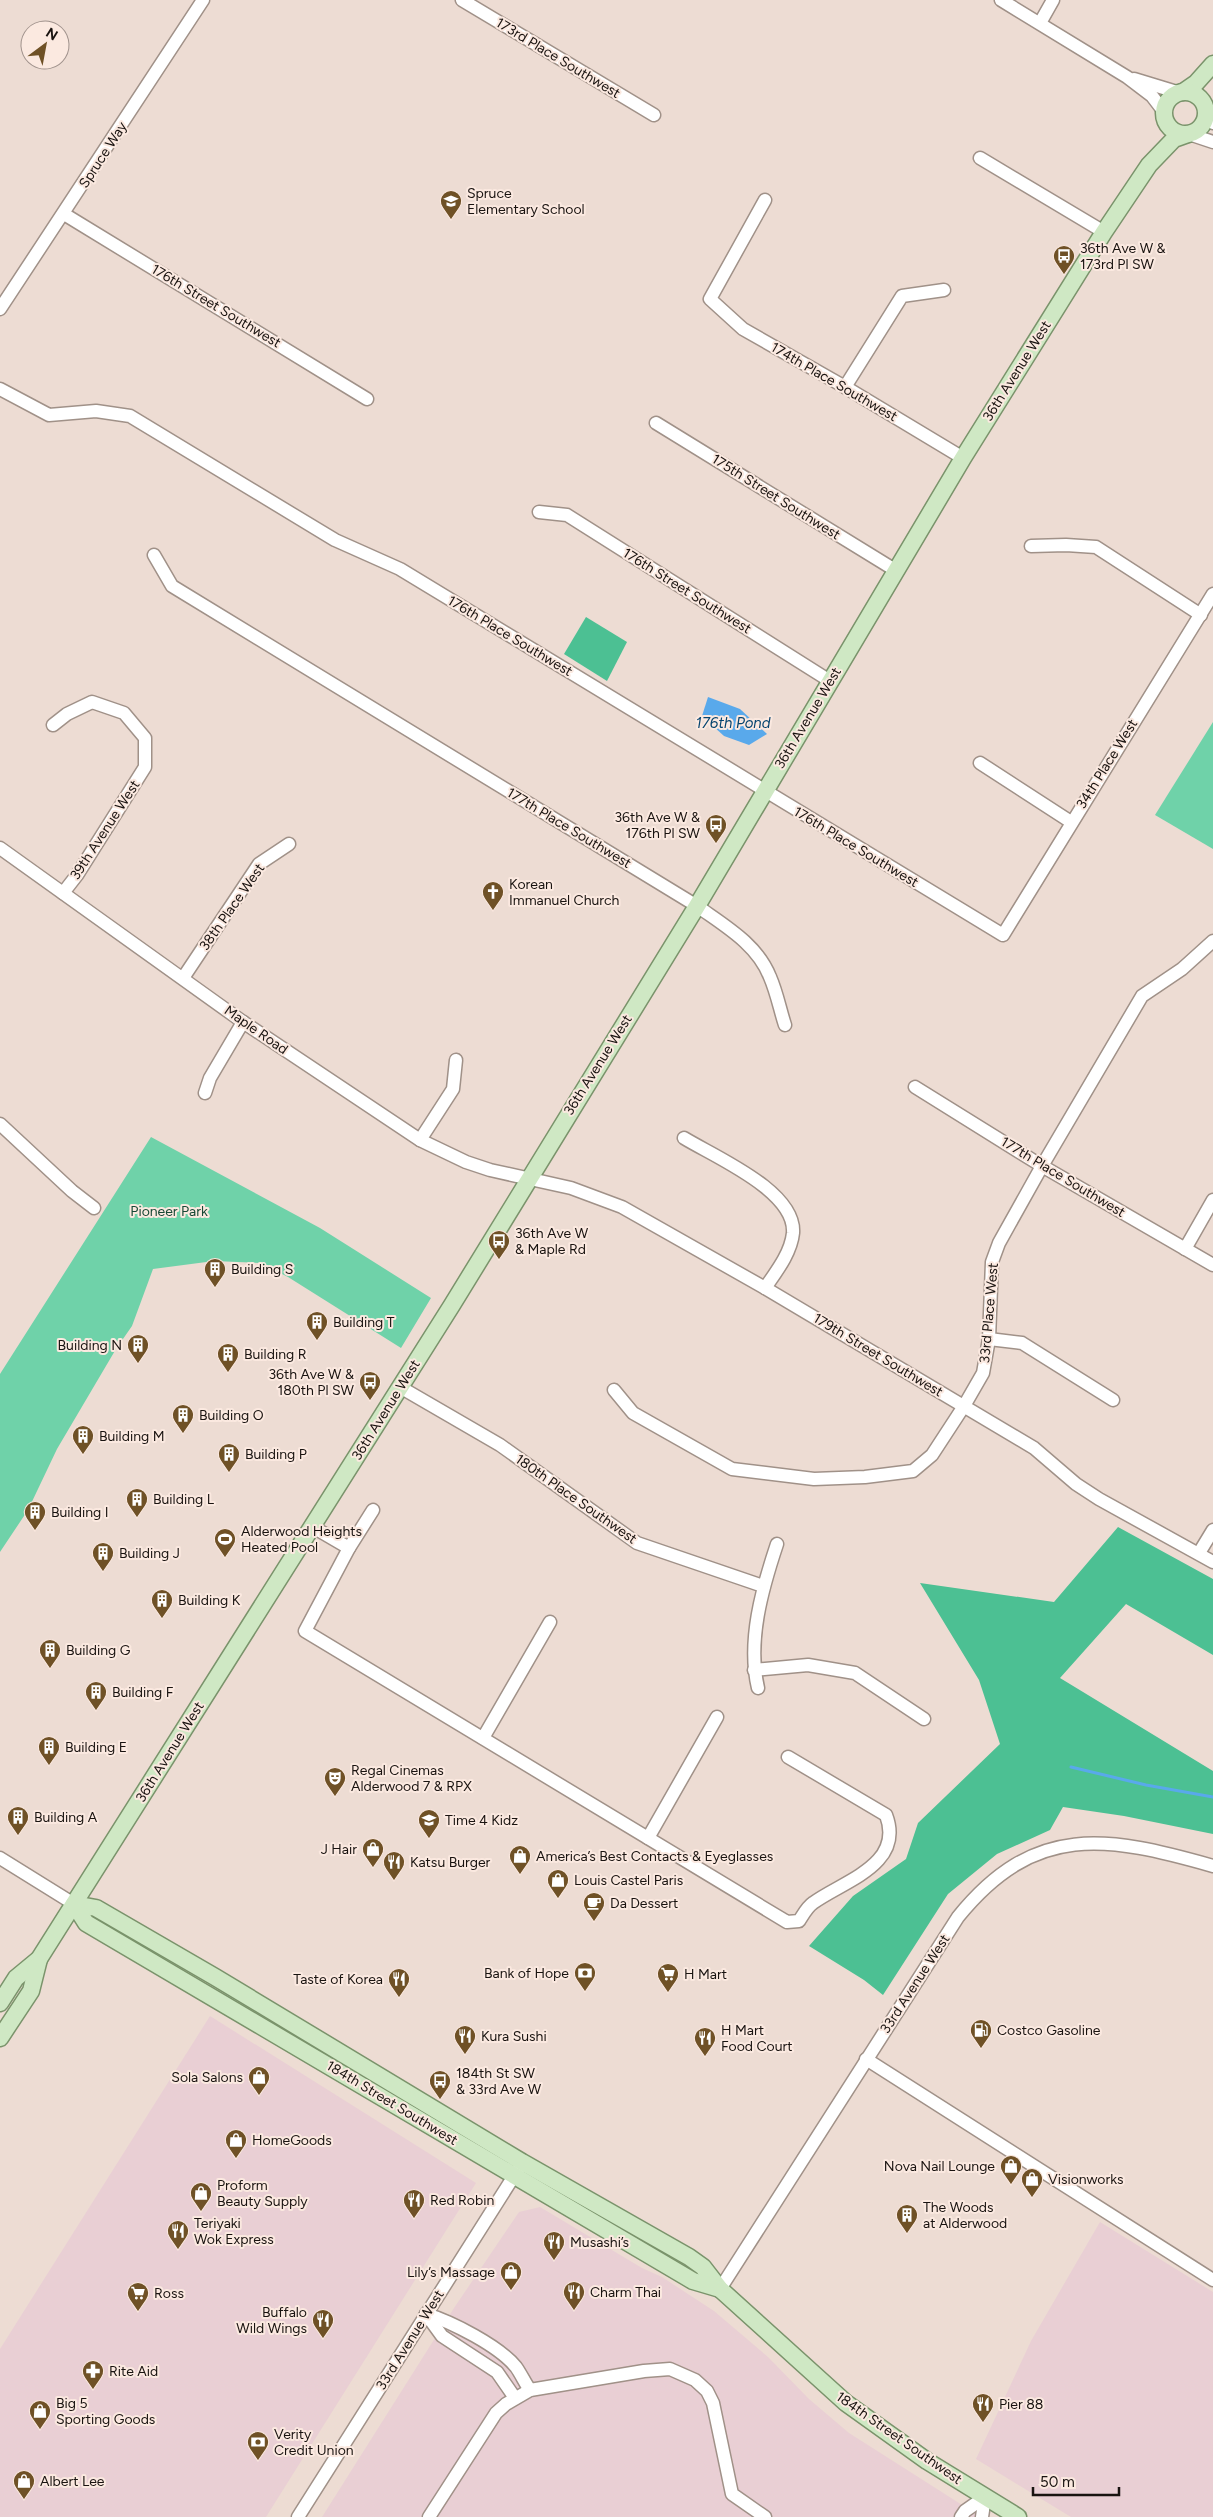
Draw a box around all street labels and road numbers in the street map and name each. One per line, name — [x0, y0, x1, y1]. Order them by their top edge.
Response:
street label: 173rd Place Southwest — [493, 14, 623, 102]
street label: Spruce Way — [75, 118, 131, 191]
street label: 176th Street Southwest — [148, 261, 284, 351]
street label: 36th Avenue West — [979, 318, 1055, 424]
street label: 174th Place Southwest — [768, 339, 900, 425]
street label: 175th Street Southwest — [709, 450, 843, 544]
street label: 176th Street Southwest — [620, 545, 754, 637]
street label: 176th Place Southwest — [445, 592, 575, 680]
street label: 36th Avenue West — [771, 664, 845, 772]
street label: 34th Place West — [1073, 716, 1141, 812]
street label: 39th Avenue West — [66, 777, 144, 883]
street label: 177th Place Southwest — [504, 784, 634, 872]
street label: 176th Place Southwest — [791, 803, 921, 891]
street label: 38th Place West — [196, 860, 268, 954]
street label: Maple Road — [221, 1002, 291, 1058]
street label: 36th Avenue West — [560, 1012, 636, 1118]
street label: 177th Place Southwest — [998, 1133, 1128, 1221]
street label: 33rd Place West — [976, 1262, 1002, 1364]
street label: 179th Street Southwest — [810, 1310, 946, 1400]
street label: 36th Avenue West — [348, 1357, 424, 1463]
street label: 180th Place Southwest — [512, 1451, 640, 1547]
street label: 36th Avenue West — [132, 1699, 208, 1805]
street label: 33rd Avenue West — [877, 1931, 953, 2037]
street label: 184th Street Southwest — [323, 2057, 461, 2149]
street label: 33rd Avenue West — [372, 2287, 448, 2393]
street label: 184th Street Southwest — [833, 2388, 965, 2488]

